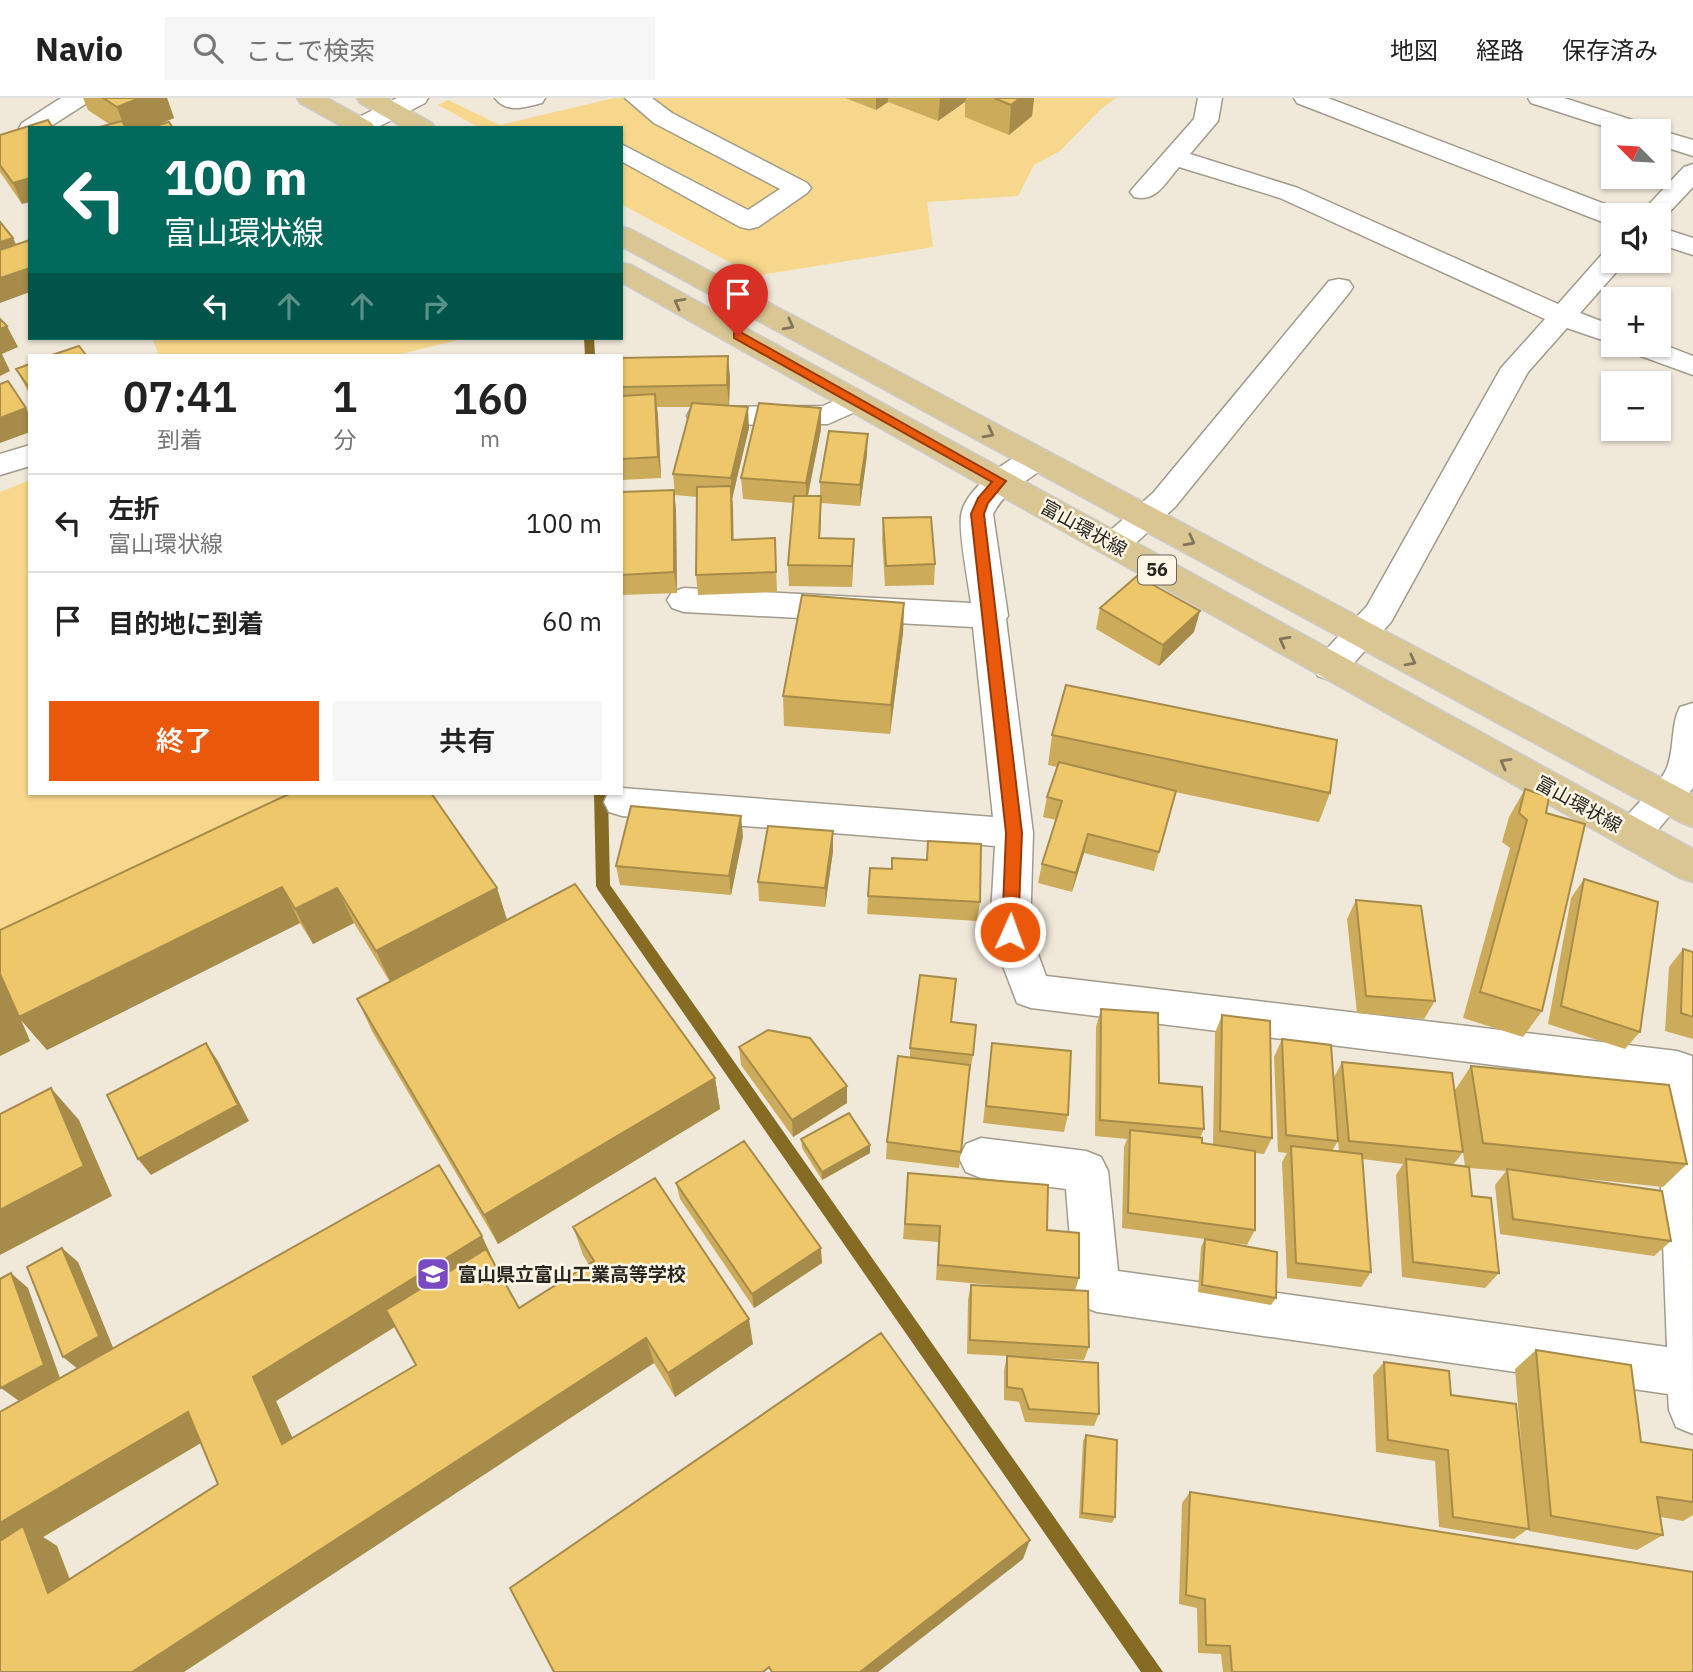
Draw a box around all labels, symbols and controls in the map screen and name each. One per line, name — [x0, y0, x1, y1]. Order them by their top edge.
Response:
search box — [165, 17, 655, 80]
text: Navio — [35, 27, 123, 70]
icon: search — [189, 29, 227, 67]
text: ここで検索 — [245, 33, 375, 67]
text: 地図 — [1390, 34, 1438, 66]
text: 経路 — [1476, 34, 1524, 66]
text: 保存済み — [1562, 34, 1658, 66]
north arrow — [1601, 119, 1671, 189]
map controls — [1601, 119, 1671, 441]
text: 100 m — [164, 145, 308, 208]
icon: left — [49, 154, 140, 245]
button: sound — [1601, 203, 1671, 273]
text: 富山環状線 — [164, 211, 324, 253]
pin — [708, 264, 768, 336]
icon: arrive — [719, 275, 757, 313]
icon: left — [197, 287, 235, 325]
icon: ahead — [270, 287, 308, 325]
icon: ahead — [343, 287, 381, 325]
icon: right — [416, 287, 454, 325]
button: + — [1601, 287, 1671, 357]
one-way arrow — [674, 298, 686, 311]
one-way arrow — [782, 317, 794, 330]
text: 07:41 — [123, 369, 237, 424]
text: 1 — [332, 369, 357, 424]
text: 160 — [452, 371, 528, 426]
button: − — [1601, 371, 1671, 441]
text: m — [480, 423, 500, 453]
text: 到着 — [157, 424, 203, 454]
text: 分 — [333, 424, 356, 454]
one-way arrow — [982, 425, 995, 438]
text: 左折 — [108, 491, 160, 525]
street label: 富山環状線 — [1037, 494, 1131, 562]
icon: left — [49, 504, 87, 542]
text: 100 m — [526, 506, 602, 540]
text: 富山環状線 — [108, 528, 223, 558]
one-way arrow — [1182, 533, 1195, 546]
road number: 56 — [1138, 556, 1176, 584]
icon: arrive — [49, 602, 87, 640]
text: 60 m — [542, 604, 602, 638]
text: 目的地に到着 — [108, 606, 264, 640]
one-way arrow — [1279, 636, 1292, 649]
one-way arrow — [1404, 652, 1417, 666]
button: 終了 — [49, 701, 319, 781]
button: 共有 — [333, 701, 602, 781]
one-way arrow — [1499, 758, 1512, 771]
street label: 富山環状線 — [1532, 770, 1626, 838]
position arrow — [973, 895, 1047, 969]
school or university icon: 富山県立富山工業高等学校 — [414, 1255, 452, 1293]
place label: 富山県立富山工業高等学校 — [458, 1262, 686, 1286]

